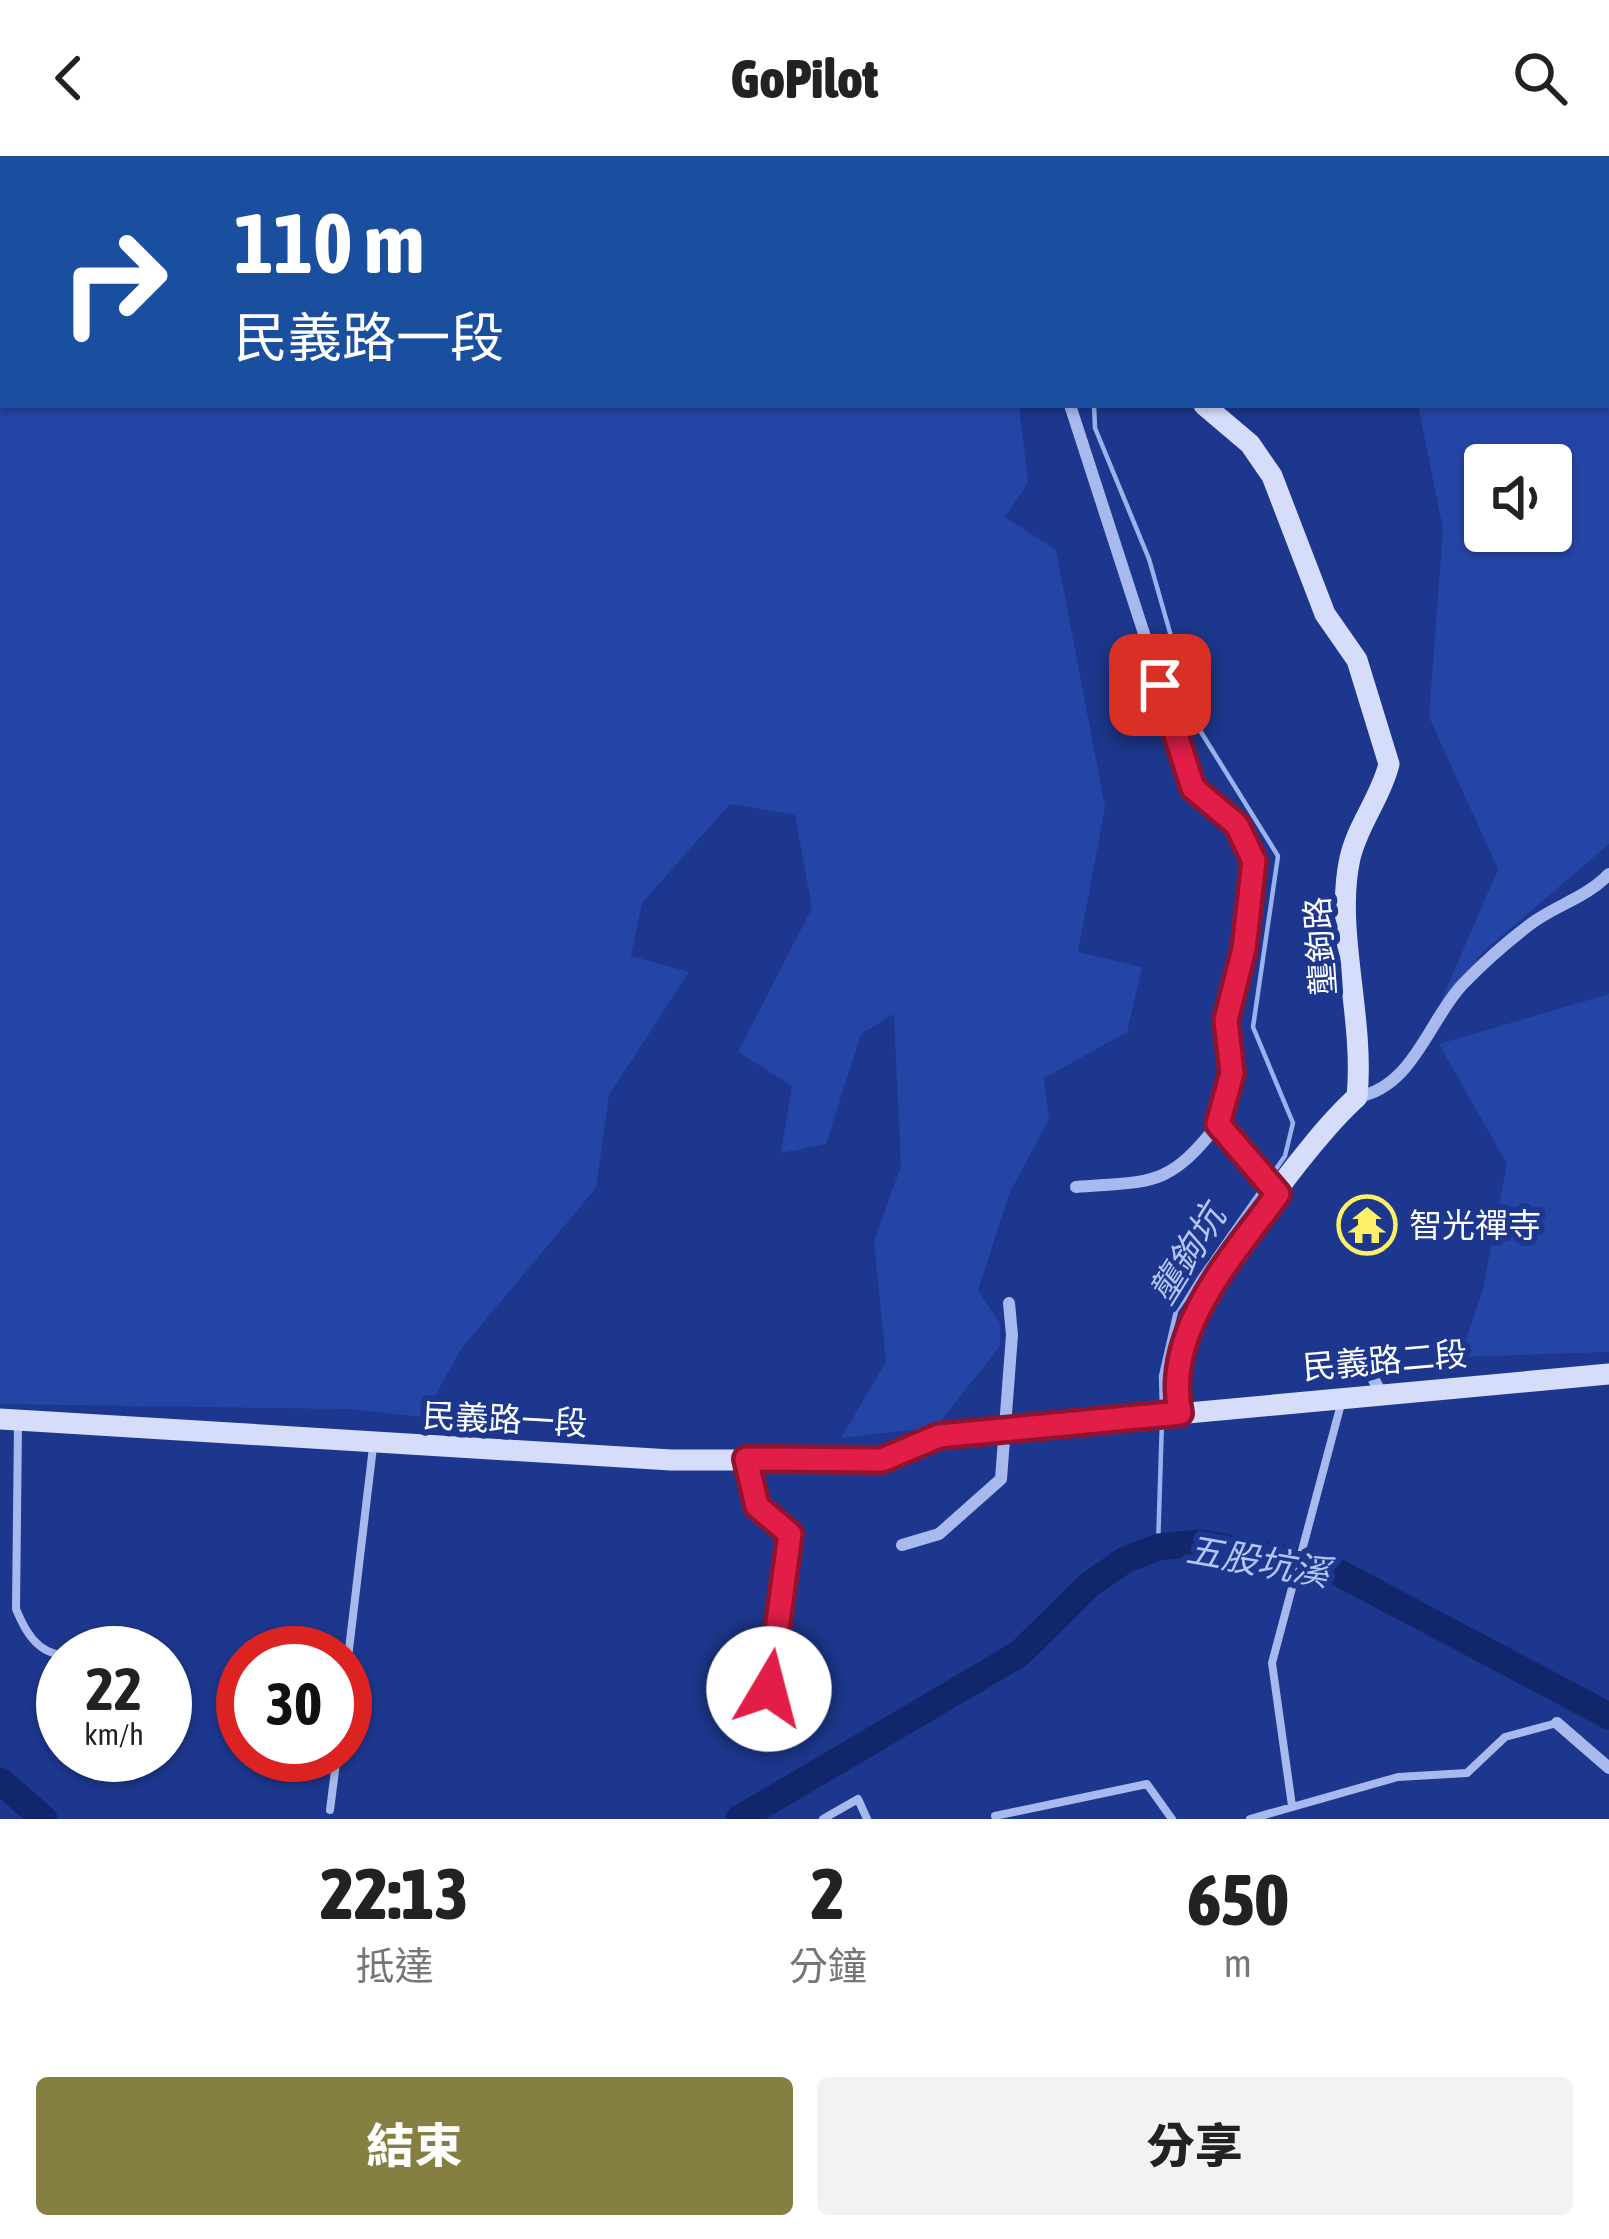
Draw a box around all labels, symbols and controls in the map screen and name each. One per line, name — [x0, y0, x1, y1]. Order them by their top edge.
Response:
icon: back — [36, 45, 102, 111]
icon: search — [1507, 45, 1573, 111]
text: GoPilot — [731, 48, 878, 109]
text: 110 m — [234, 195, 424, 291]
icon: right — [36, 204, 192, 360]
text: 民義路一段 — [234, 307, 504, 368]
map controls — [1464, 444, 1572, 552]
button: sound — [1464, 444, 1572, 552]
pin — [1109, 634, 1211, 736]
icon: arrive — [1127, 652, 1193, 718]
street label: 壟鉤路 — [1298, 895, 1342, 997]
water label: 壟鉤坑 — [1141, 1193, 1236, 1311]
temple icon: 智光禪寺 — [1336, 1194, 1398, 1256]
place label: 智光禪寺 — [1409, 1206, 1541, 1244]
street label: 民義路二段 — [1301, 1334, 1469, 1386]
street label: 民義路一段 — [422, 1396, 588, 1442]
water label: 五股坑溪 — [1183, 1528, 1337, 1595]
speed limit sign: 30 — [216, 1626, 372, 1782]
position arrow — [706, 1626, 832, 1752]
text: 22 — [86, 1654, 142, 1723]
text: km/h — [84, 1717, 144, 1751]
text: 22:13 — [320, 1852, 469, 1934]
text: 2 — [811, 1852, 845, 1934]
text: 650 — [1187, 1858, 1289, 1940]
text: m — [1224, 1941, 1252, 1985]
text: 抵達 — [355, 1944, 433, 1988]
text: 分鐘 — [789, 1944, 867, 1988]
button: 結束 — [36, 2077, 793, 2215]
button: 分享 — [817, 2077, 1573, 2215]

